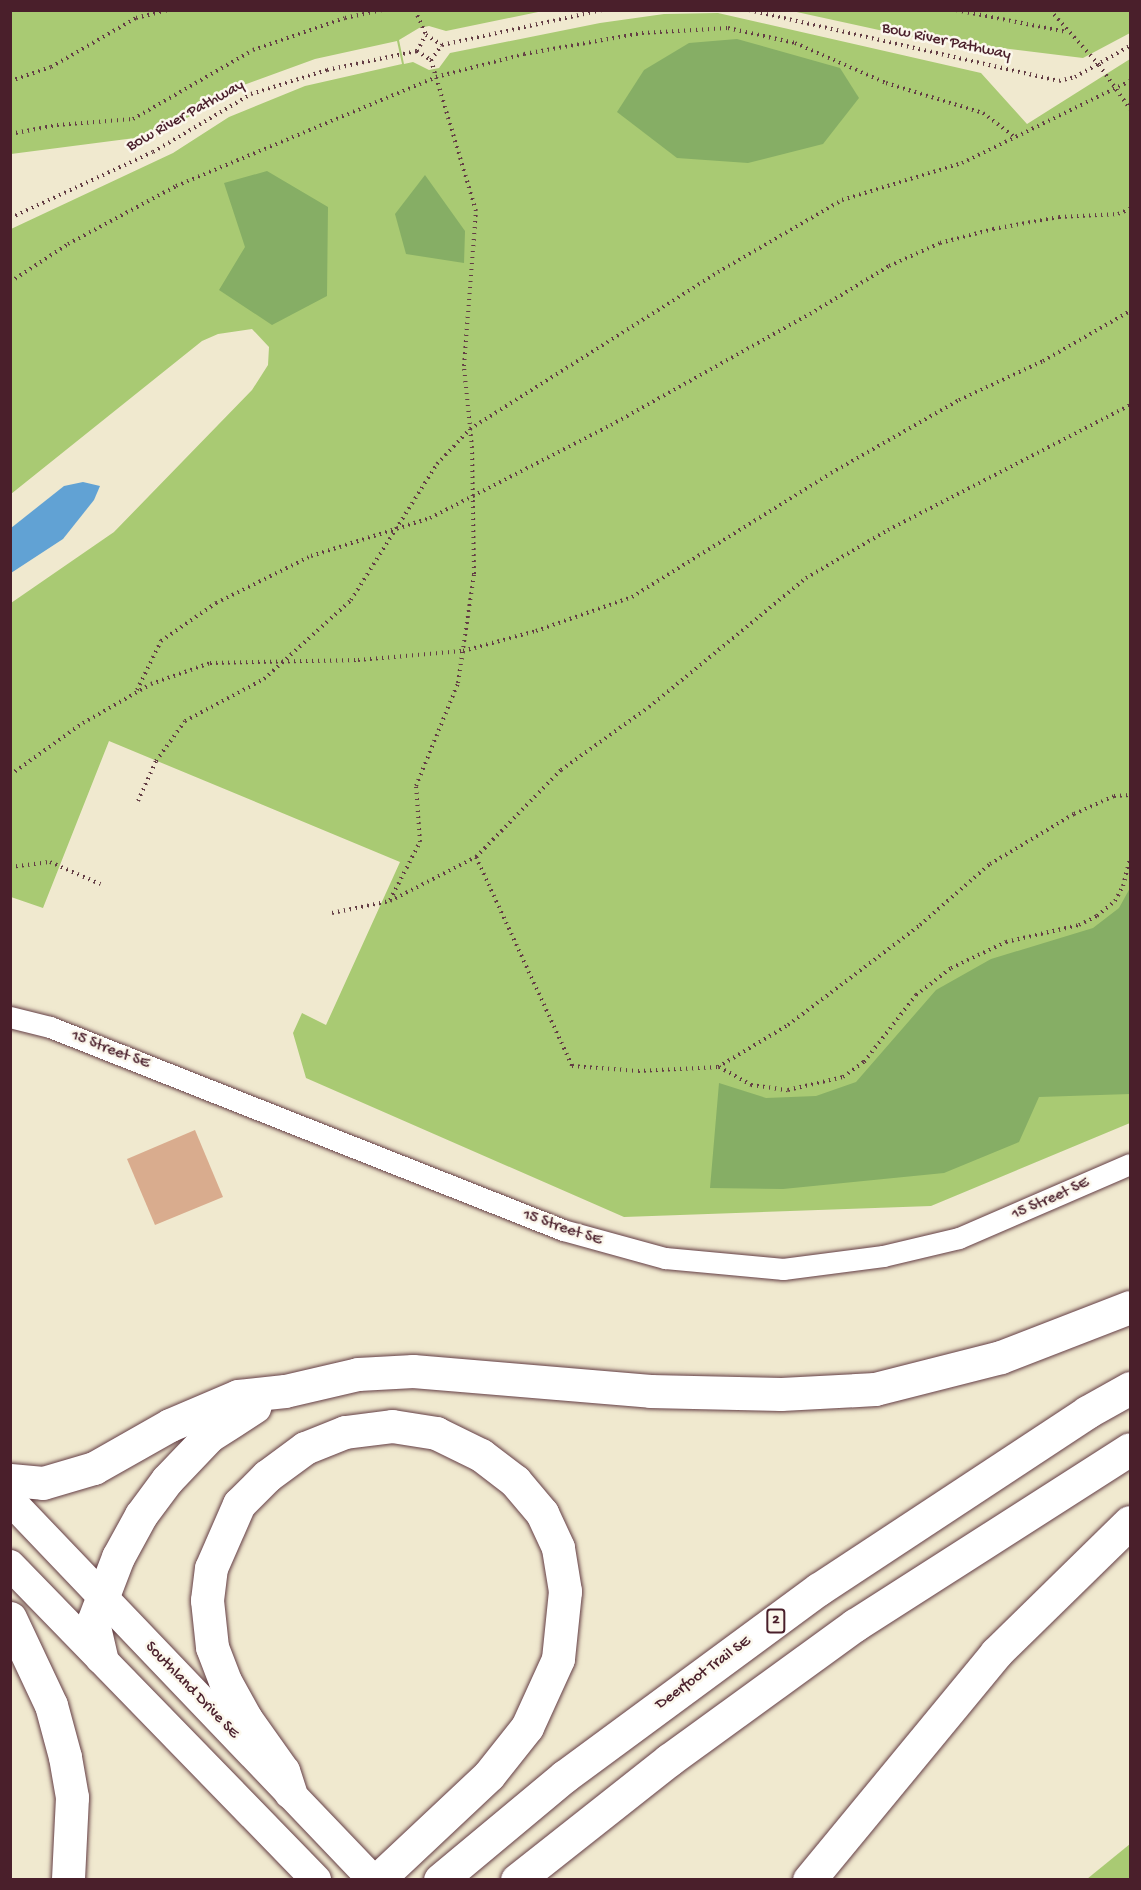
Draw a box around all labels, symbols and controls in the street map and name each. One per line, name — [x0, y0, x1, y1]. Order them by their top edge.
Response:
street label: Bow River Pathway — [880, 20, 1012, 66]
street label: Bow River Pathway — [124, 77, 248, 157]
street label: 15 Street SE — [68, 1027, 152, 1075]
street label: 15 Street SE — [1009, 1174, 1093, 1226]
street label: 15 Street SE — [520, 1206, 604, 1252]
road number: 2 — [766, 1609, 786, 1633]
street label: Deerfoot Trail SE — [653, 1633, 755, 1715]
street label: Southland Drive SE — [140, 1638, 242, 1744]

